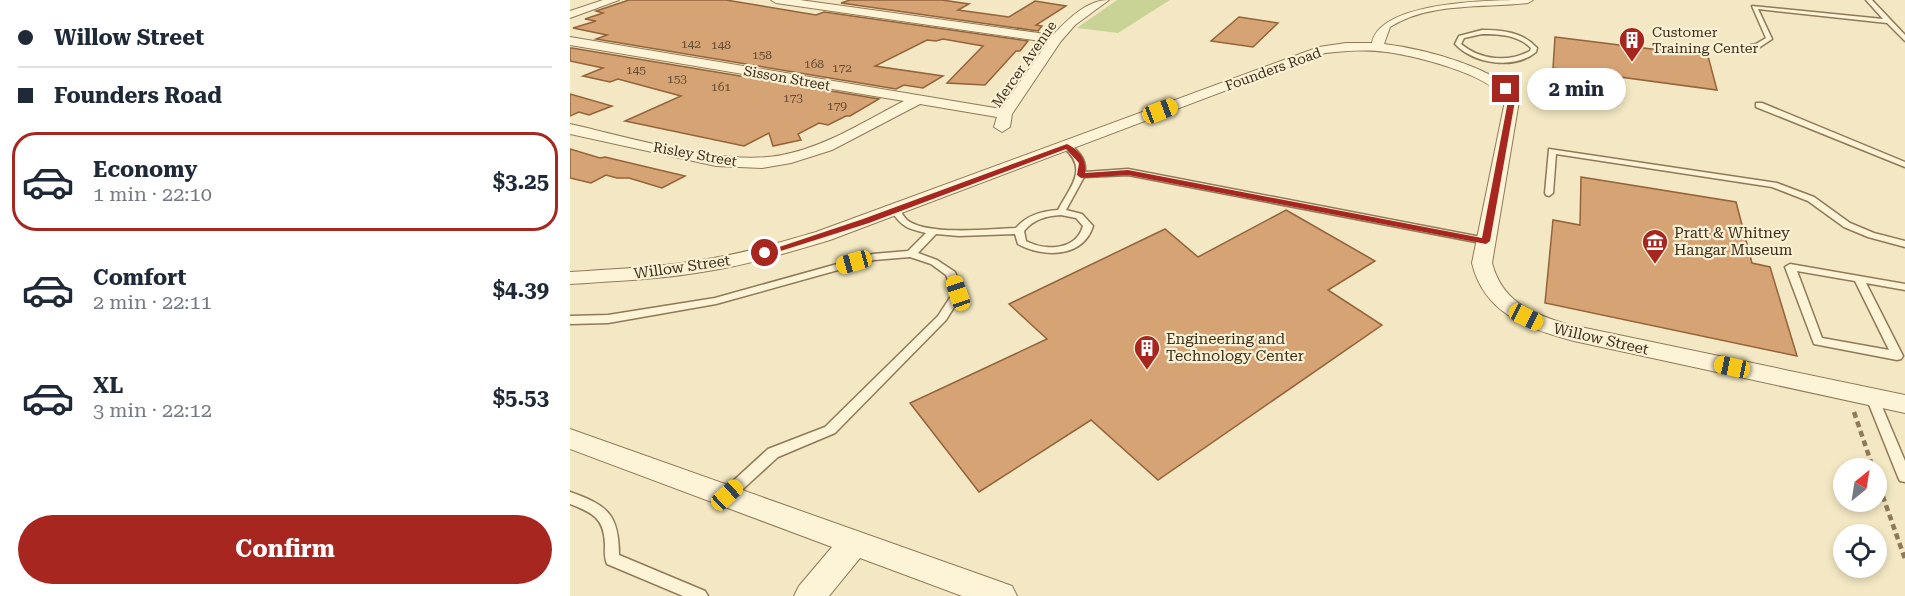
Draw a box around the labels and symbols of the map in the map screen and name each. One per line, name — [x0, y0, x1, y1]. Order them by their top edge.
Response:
street label: Mercer Avenue — [988, 18, 1060, 110]
place label: Customer Training Center — [1652, 24, 1759, 56]
building icon: Customer Training Center — [1617, 25, 1647, 63]
house number: 142 — [681, 37, 701, 51]
house number: 148 — [711, 38, 731, 52]
street label: Founders Road — [1223, 44, 1323, 94]
house number: 158 — [752, 48, 772, 62]
house number: 168 — [804, 57, 824, 71]
house number: 172 — [832, 61, 852, 75]
house number: 145 — [626, 63, 646, 77]
street label: Sisson Street — [742, 63, 832, 93]
callout: 2 min — [1527, 68, 1626, 110]
house number: 153 — [667, 72, 687, 86]
route end — [1492, 75, 1519, 102]
house number: 161 — [711, 80, 731, 94]
house number: 173 — [783, 91, 803, 105]
car — [1140, 96, 1180, 126]
house number: 179 — [827, 99, 847, 113]
street label: Risley Street — [652, 139, 738, 169]
place label: Pratt & Whitney Hangar Museum — [1674, 224, 1793, 259]
museum icon: Pratt & Whitney Hangar Museum — [1640, 227, 1670, 265]
route start — [751, 239, 778, 266]
car — [834, 248, 874, 276]
street label: Willow Street — [633, 251, 732, 283]
car — [944, 273, 972, 313]
car — [1506, 301, 1546, 333]
street label: Willow Street — [1552, 319, 1651, 359]
place label: Engineering and Technology Center — [1166, 330, 1304, 365]
building icon: Engineering and Technology Center — [1132, 333, 1162, 371]
car — [1713, 354, 1751, 380]
north arrow — [1833, 458, 1887, 512]
car — [708, 476, 746, 514]

